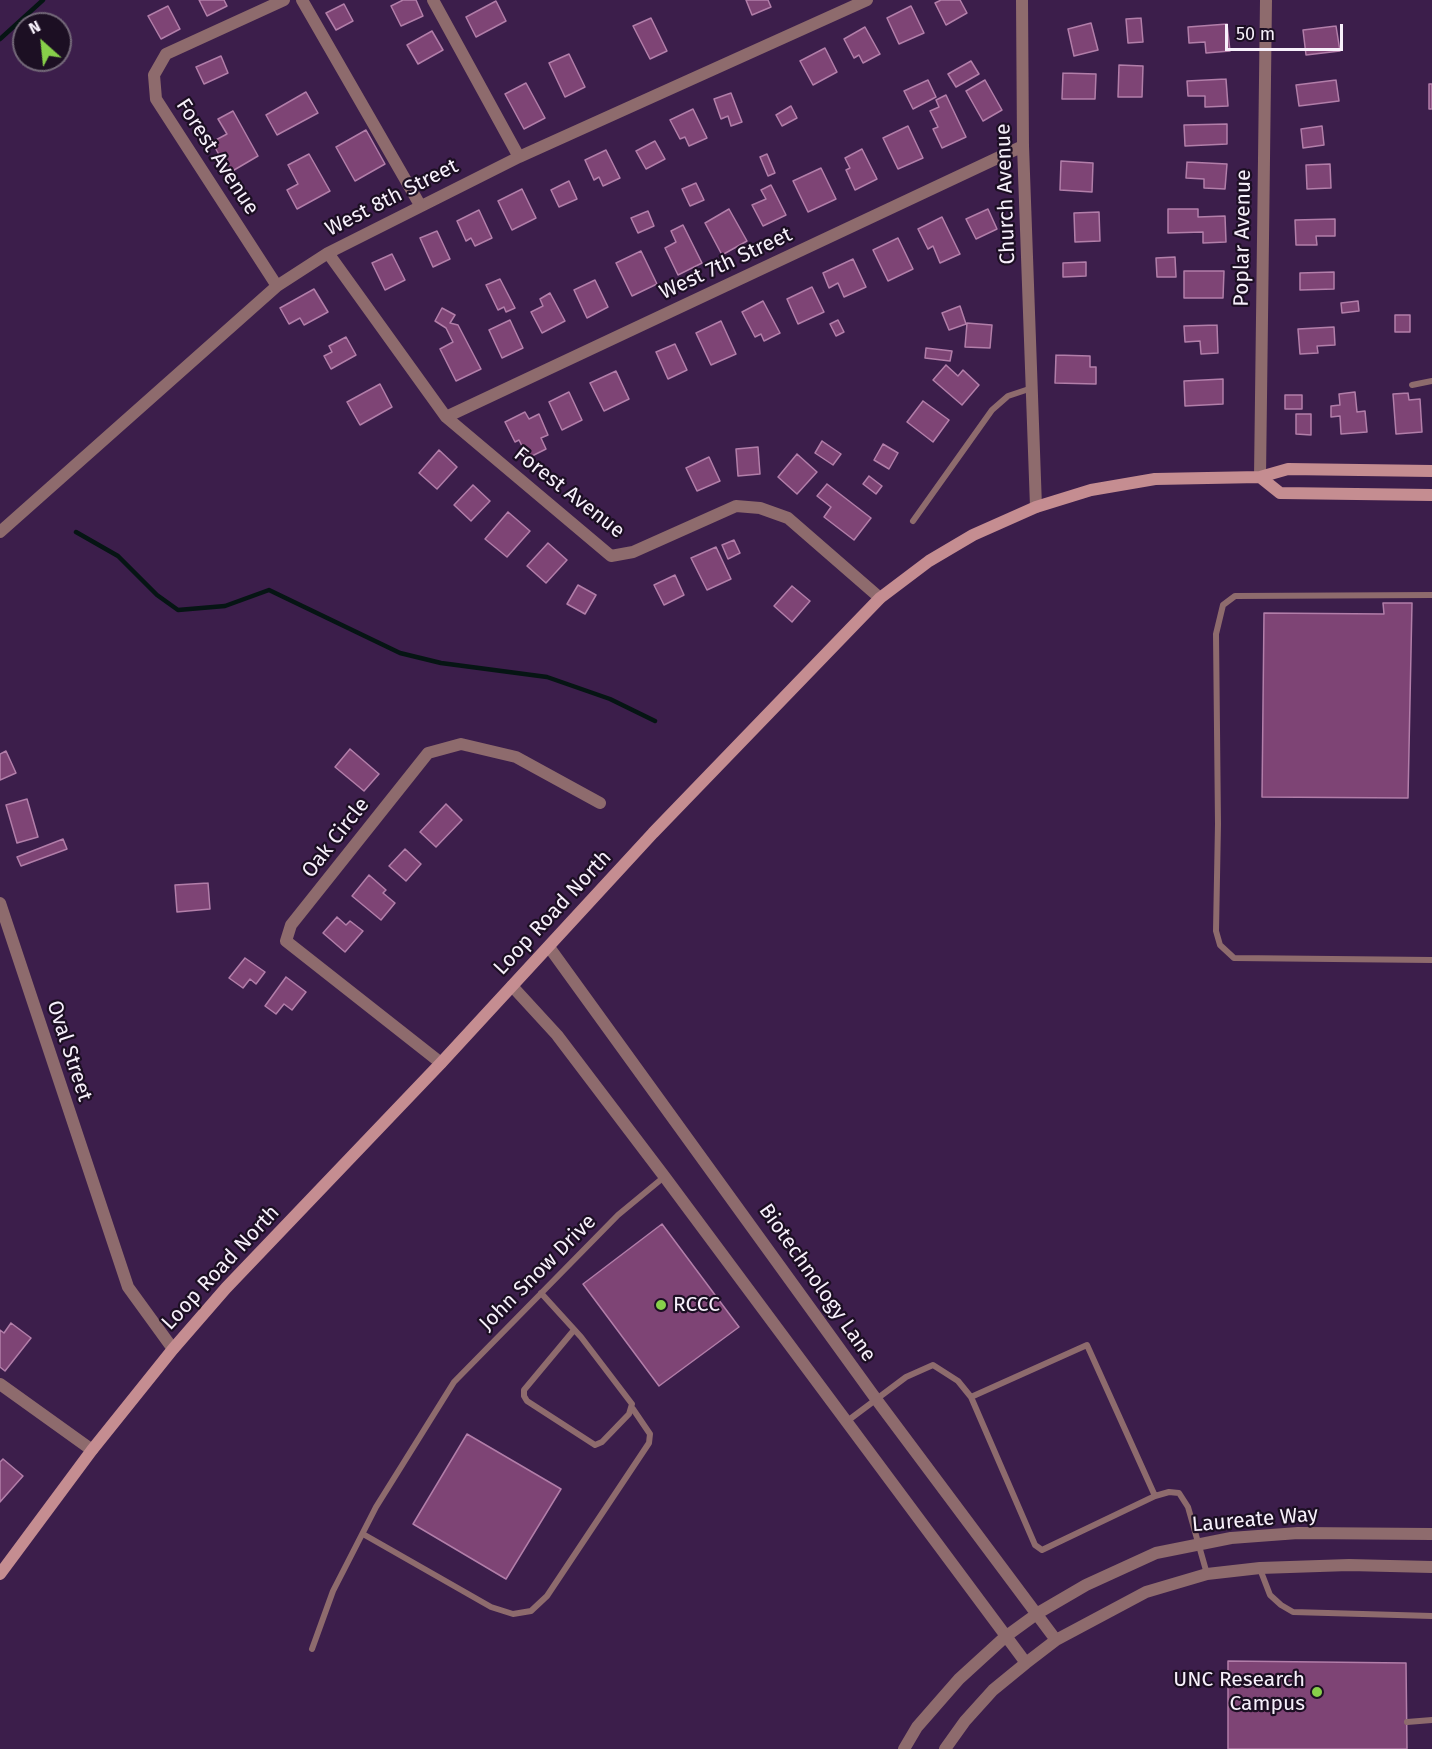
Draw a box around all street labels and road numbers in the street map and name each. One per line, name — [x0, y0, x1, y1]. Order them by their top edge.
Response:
street label: Forest Avenue — [170, 94, 264, 220]
street label: Church Avenue — [991, 123, 1021, 265]
street label: West 8th Street — [321, 154, 463, 242]
street label: Poplar Avenue — [1229, 169, 1257, 307]
street label: West 7th Street — [656, 222, 796, 306]
street label: Forest Avenue — [509, 442, 629, 544]
street label: Oak Circle — [297, 793, 375, 883]
street label: Loop Road North — [489, 845, 617, 981]
street label: Oval Street — [41, 997, 97, 1105]
street label: Biotechnology Lane — [753, 1199, 881, 1367]
street label: Loop Road North — [157, 1200, 285, 1336]
street label: John Snow Drive — [474, 1209, 602, 1337]
street label: Laureate Way — [1191, 1502, 1319, 1538]

